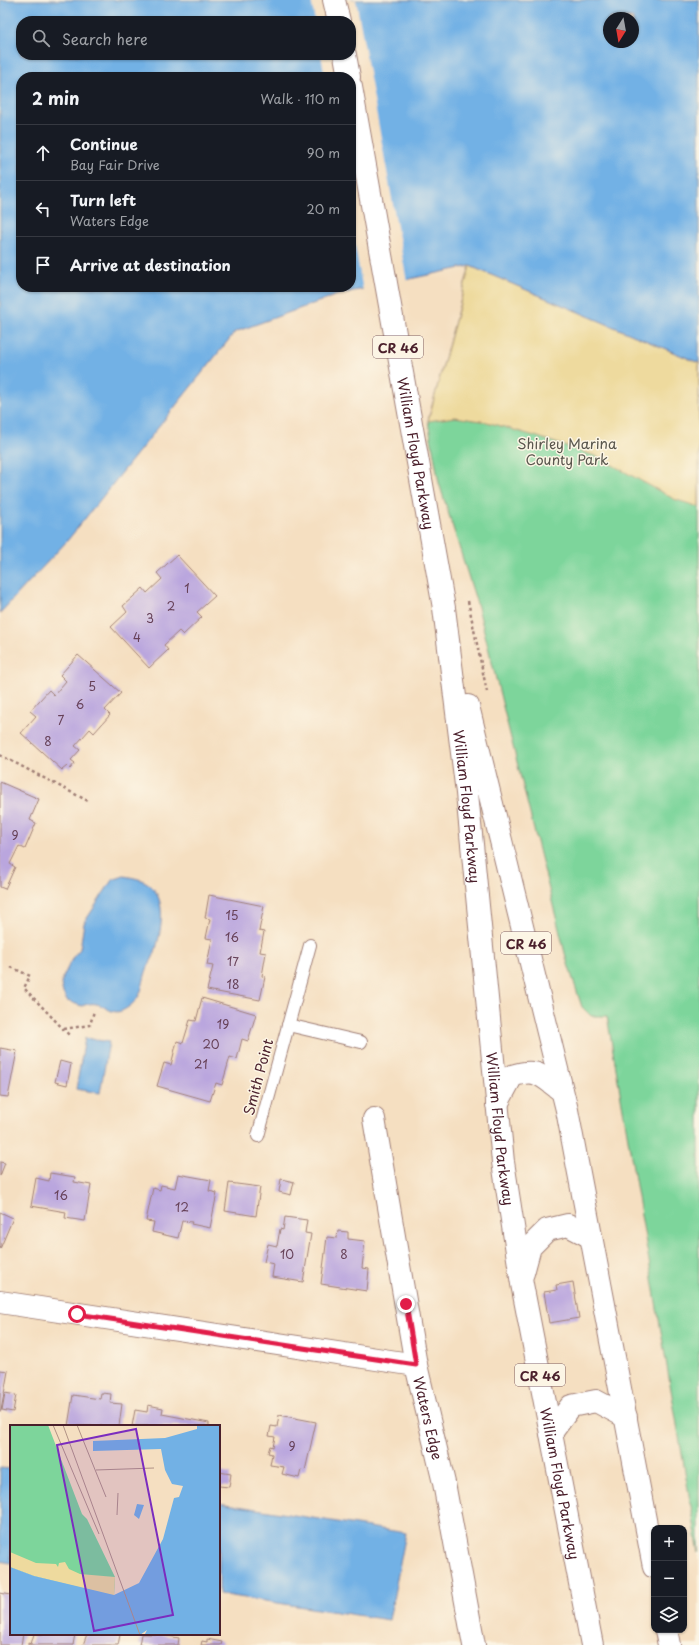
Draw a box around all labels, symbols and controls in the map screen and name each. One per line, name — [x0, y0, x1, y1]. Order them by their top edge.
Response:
north arrow — [603, 12, 639, 48]
search box — [16, 16, 356, 60]
icon: search — [30, 27, 52, 49]
text: Search here — [62, 27, 148, 50]
text: 2 min — [32, 85, 79, 111]
text: Walk · 110 m — [261, 89, 340, 108]
text: Continue — [70, 132, 138, 155]
icon: ahead — [32, 142, 54, 164]
text: 90 m — [307, 143, 340, 162]
text: Bay Fair Drive — [70, 155, 160, 174]
text: Turn left — [70, 188, 136, 211]
icon: left — [32, 198, 54, 220]
text: 20 m — [306, 199, 340, 218]
text: Waters Edge — [70, 211, 149, 230]
text: Arrive at destination — [70, 253, 231, 276]
icon: arrive — [32, 254, 54, 276]
road number: CR 46 — [373, 336, 423, 358]
street label: William Floyd Parkway — [392, 375, 440, 531]
park label: Shirley Marina County Park — [517, 433, 617, 470]
house number: 1 — [184, 579, 190, 597]
house number: 2 — [167, 597, 175, 615]
house number: 3 — [146, 609, 154, 627]
house number: 4 — [133, 628, 141, 646]
house number: 5 — [88, 677, 96, 695]
house number: 6 — [76, 695, 84, 713]
house number: 7 — [58, 711, 65, 729]
street label: William Floyd Parkway — [449, 728, 486, 884]
house number: 8 — [44, 732, 52, 750]
house number: 9 — [11, 826, 19, 844]
house number: 15 — [225, 906, 239, 924]
house number: 16 — [225, 928, 239, 946]
road number: CR 46 — [501, 932, 551, 954]
house number: 17 — [227, 952, 239, 970]
house number: 18 — [227, 975, 239, 993]
house number: 19 — [217, 1015, 229, 1033]
house number: 20 — [202, 1035, 220, 1053]
street label: Smith Point — [238, 1036, 278, 1118]
street label: William Floyd Parkway — [482, 1051, 520, 1207]
house number: 21 — [194, 1055, 208, 1073]
house number: 16 — [54, 1186, 68, 1204]
house number: 12 — [175, 1198, 189, 1216]
house number: 10 — [280, 1245, 294, 1263]
house number: 8 — [340, 1245, 348, 1263]
route end — [397, 1295, 415, 1313]
route start — [68, 1305, 86, 1323]
road number: CR 46 — [515, 1364, 565, 1386]
street label: Waters Edge — [409, 1374, 449, 1462]
street label: William Floyd Parkway — [536, 1406, 586, 1561]
inset map — [10, 1425, 220, 1635]
house number: 9 — [288, 1437, 296, 1455]
map controls — [651, 1525, 687, 1633]
button: + — [651, 1525, 687, 1561]
button: − — [651, 1561, 687, 1597]
button: layers — [651, 1597, 687, 1633]

